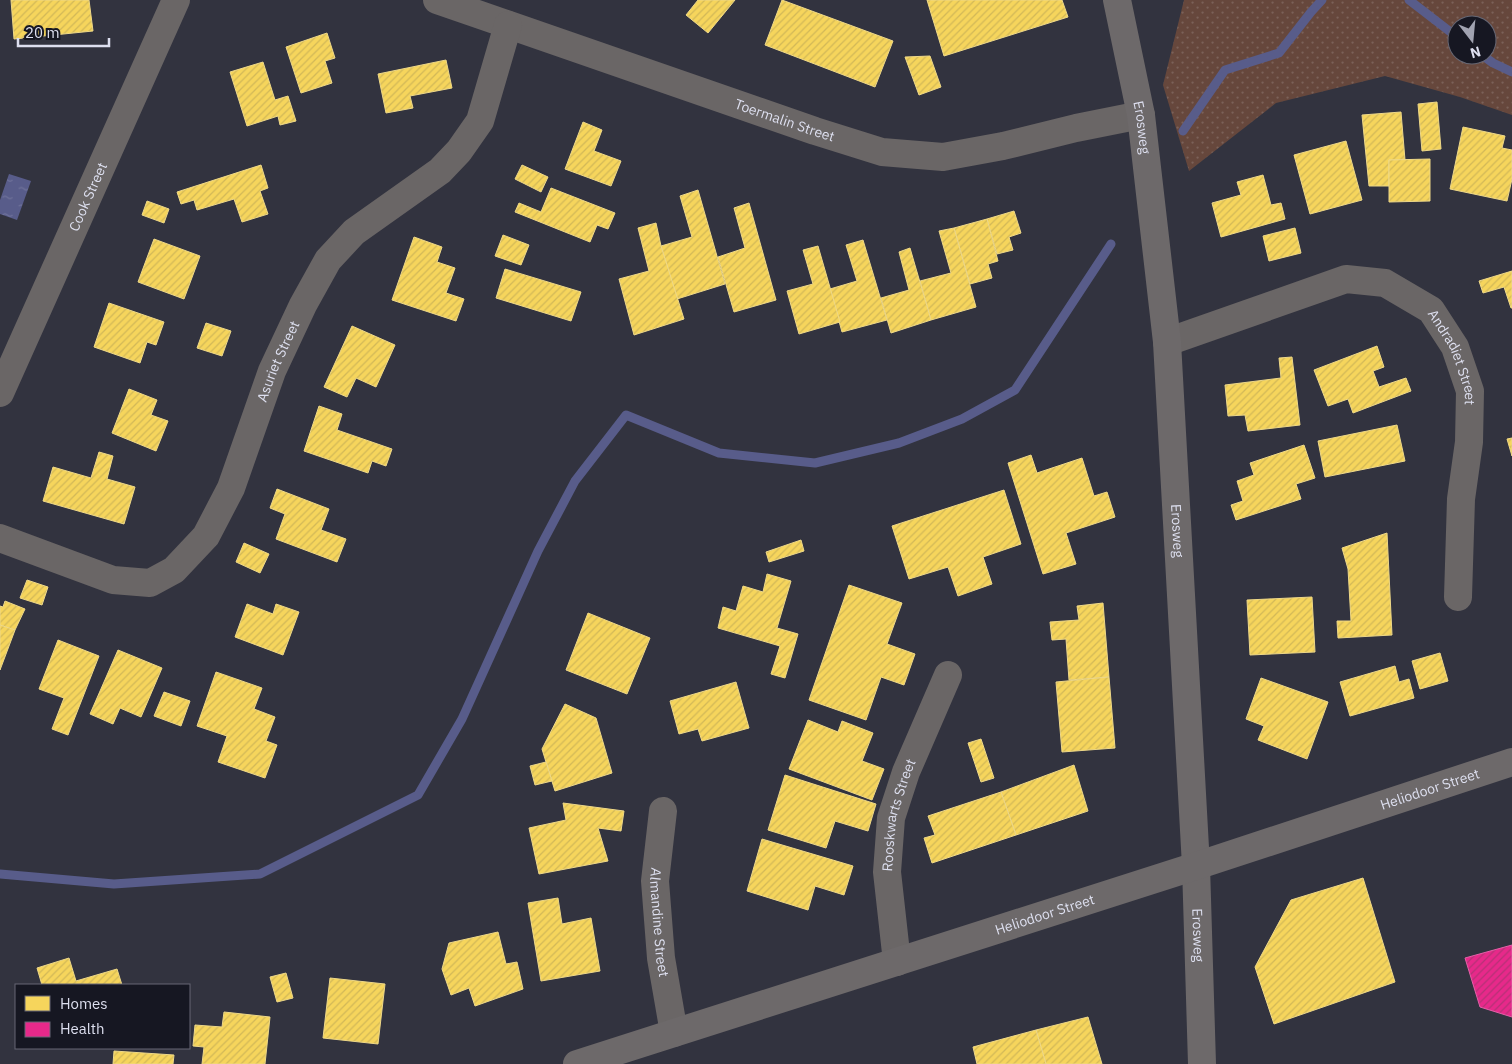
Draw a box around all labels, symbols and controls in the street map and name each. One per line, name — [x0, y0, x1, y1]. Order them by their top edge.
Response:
scale bar — [18, 15, 109, 47]
north arrow — [1447, 15, 1497, 65]
text: 20 m — [25, 23, 60, 42]
text: N — [1468, 42, 1483, 63]
street label: Toermalin Street — [732, 95, 837, 146]
street label: Erosweg — [1129, 99, 1154, 156]
street label: Cook Street — [65, 159, 111, 234]
street label: Andradiet Street — [1424, 306, 1479, 405]
street label: Asuriet Street — [253, 318, 303, 404]
street label: Erosweg — [1167, 504, 1188, 559]
street label: Rooskwarts Street — [878, 756, 920, 872]
street label: Heliodoor Street — [1378, 764, 1482, 814]
street label: Almandine Street — [646, 867, 673, 978]
street label: Heliodoor Street — [993, 890, 1097, 939]
street label: Erosweg — [1188, 908, 1208, 963]
legend — [15, 984, 190, 1049]
text: Homes — [60, 994, 108, 1013]
text: Health — [60, 1019, 105, 1038]

